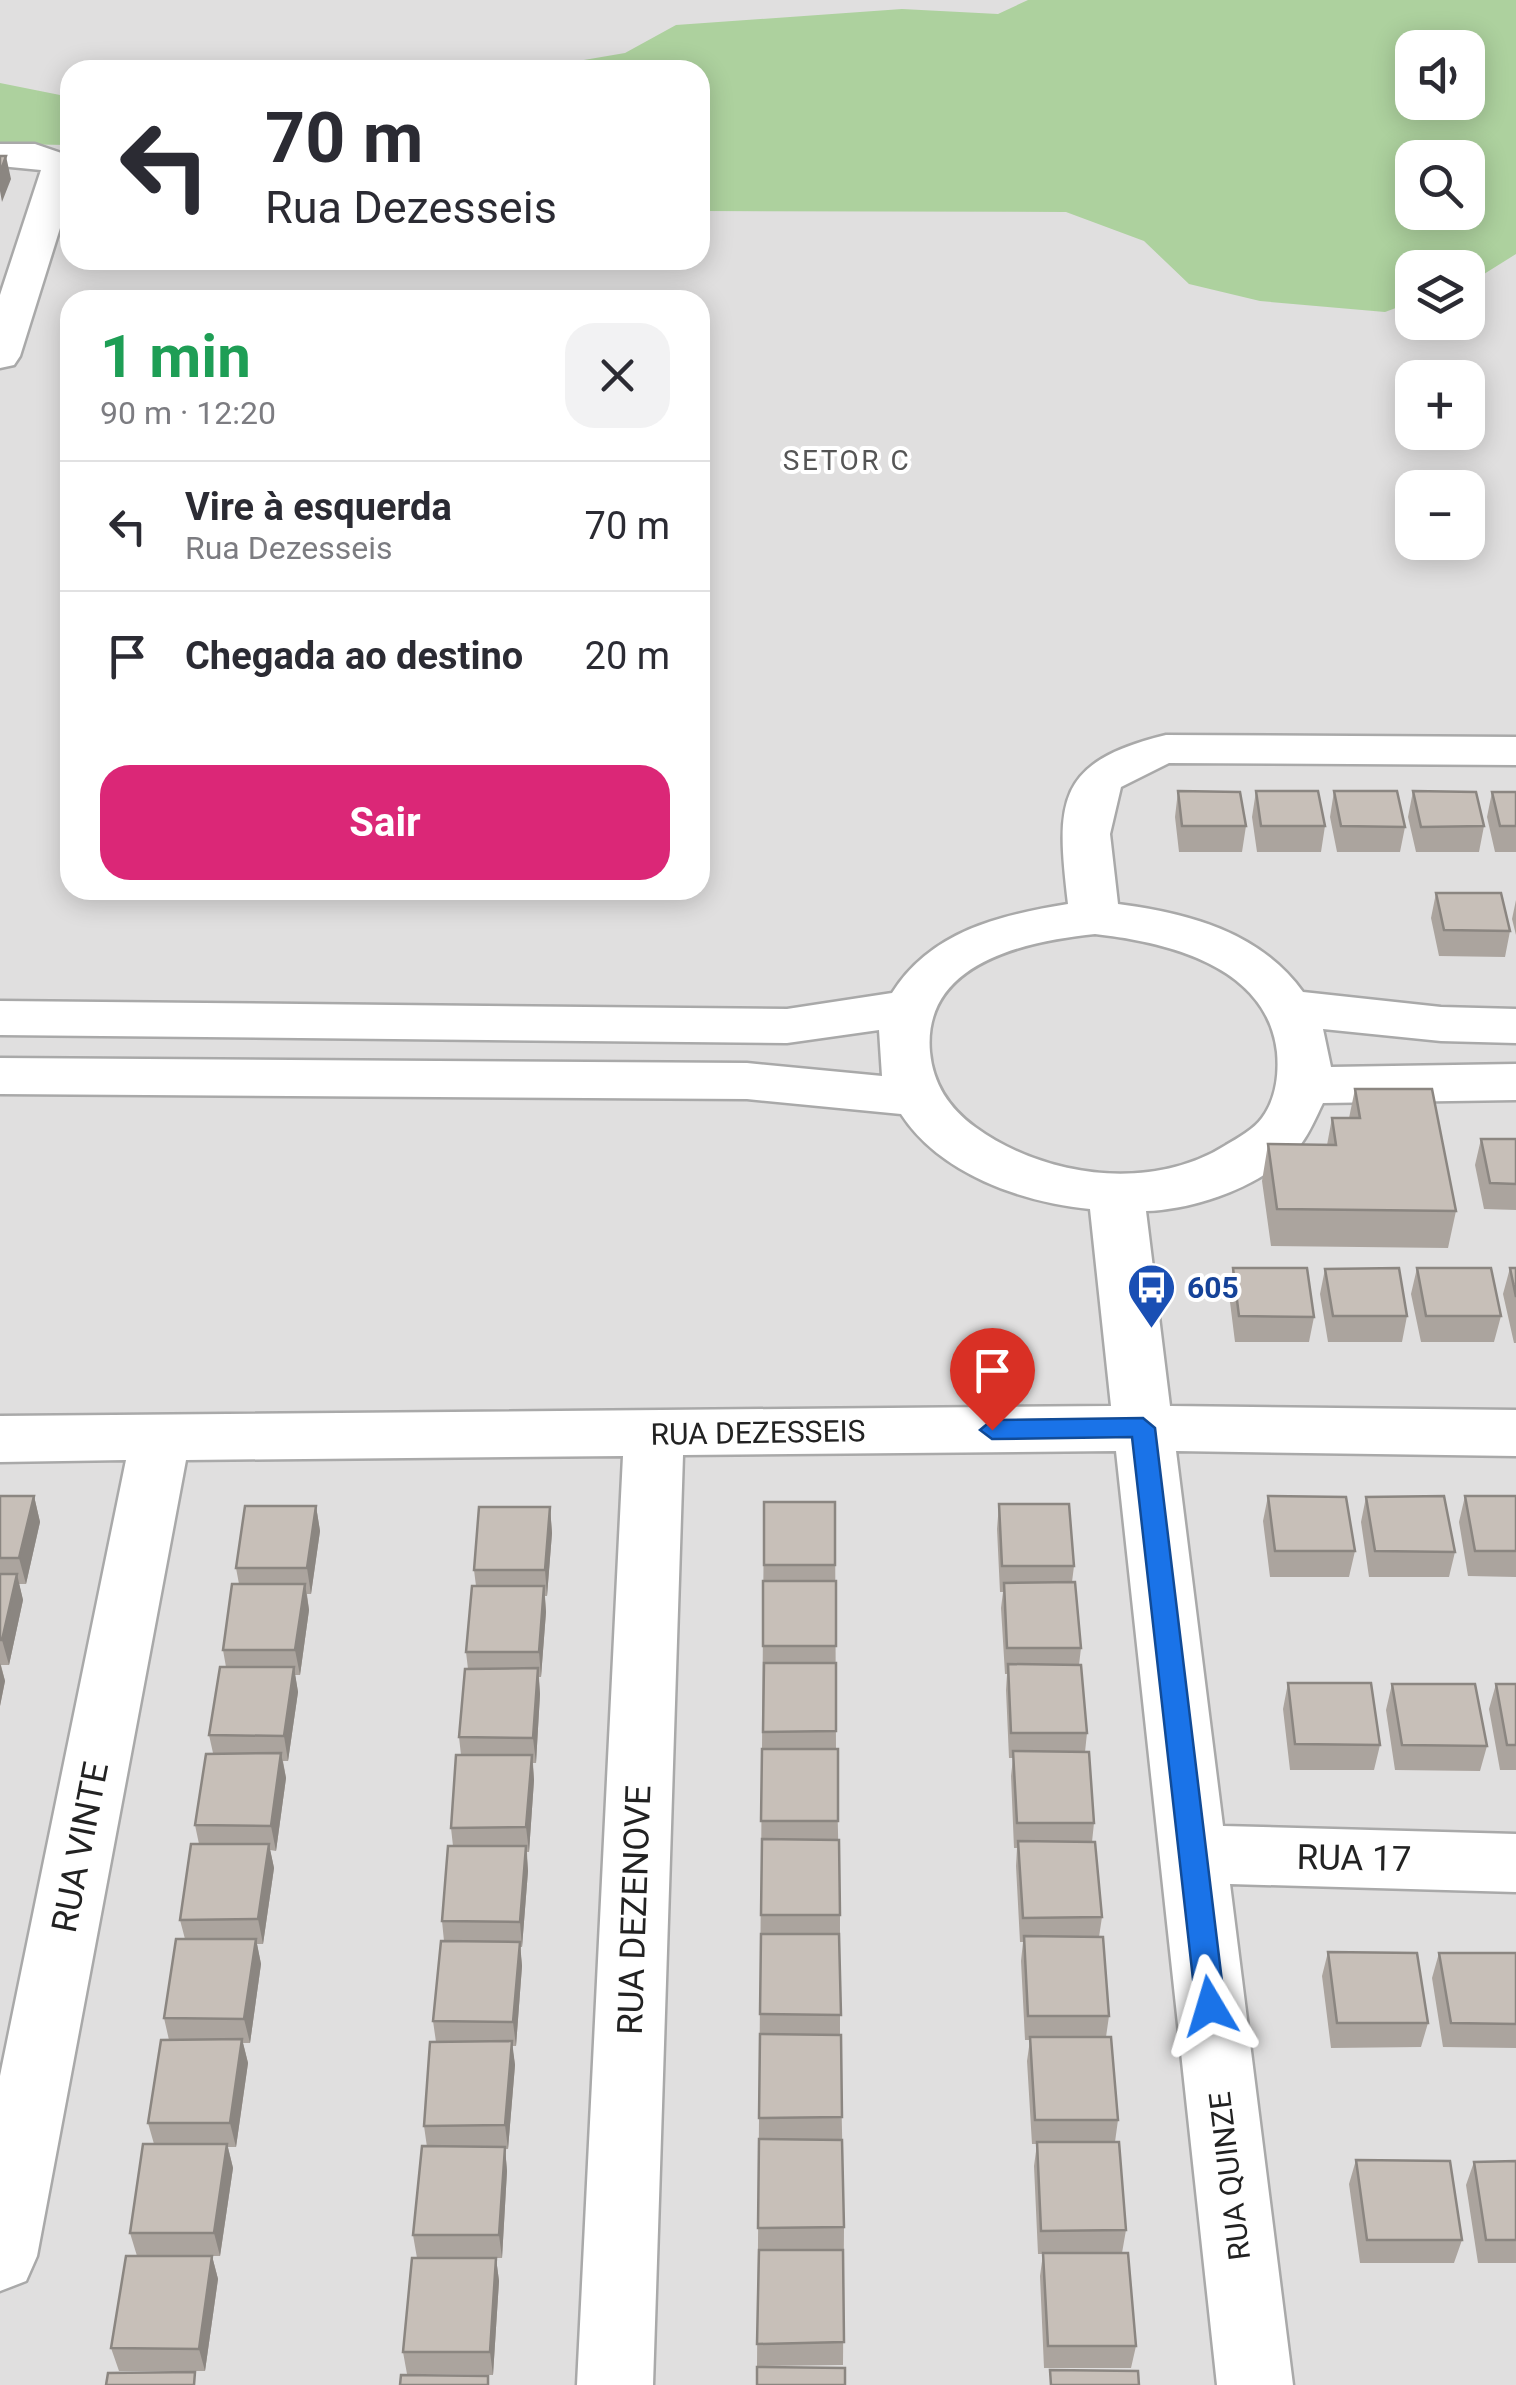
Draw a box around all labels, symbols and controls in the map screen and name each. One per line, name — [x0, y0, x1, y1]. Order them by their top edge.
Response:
map controls — [1395, 30, 1485, 560]
button: sound — [1395, 30, 1485, 120]
text: 70 m — [265, 97, 423, 179]
icon: left — [100, 100, 230, 230]
button: search — [1395, 140, 1485, 230]
text: Rua Dezesseis — [265, 181, 557, 234]
button: layers — [1395, 250, 1485, 340]
text: 1 min — [100, 321, 251, 392]
button: close — [565, 323, 670, 428]
button: + — [1395, 360, 1485, 450]
text: 90 m · 12:20 — [100, 394, 276, 432]
district label: SETOR C — [783, 444, 911, 477]
button: − — [1395, 470, 1485, 560]
text: Vire à esquerda — [185, 485, 452, 529]
icon: left — [100, 499, 155, 554]
text: 70 m — [585, 504, 670, 548]
text: Rua Dezesseis — [185, 529, 393, 567]
icon: arrive — [100, 629, 155, 684]
text: Chegada ao destino — [185, 634, 523, 678]
text: 20 m — [585, 634, 670, 678]
button: Sair — [100, 765, 670, 880]
bus stop icon: 605 — [1126, 1262, 1178, 1330]
place label: 605 — [1187, 1270, 1239, 1305]
pin — [950, 1328, 1035, 1431]
icon: arrive — [965, 1343, 1020, 1398]
street label: RUA DEZESSEIS — [650, 1413, 866, 1452]
street label: RUA VINTE — [44, 1759, 117, 1936]
street label: RUA DEZENOVE — [610, 1784, 659, 2036]
street label: RUA 17 — [1296, 1837, 1412, 1880]
position arrow — [1158, 1954, 1262, 2058]
street label: RUA QUINZE — [1202, 2090, 1257, 2262]

